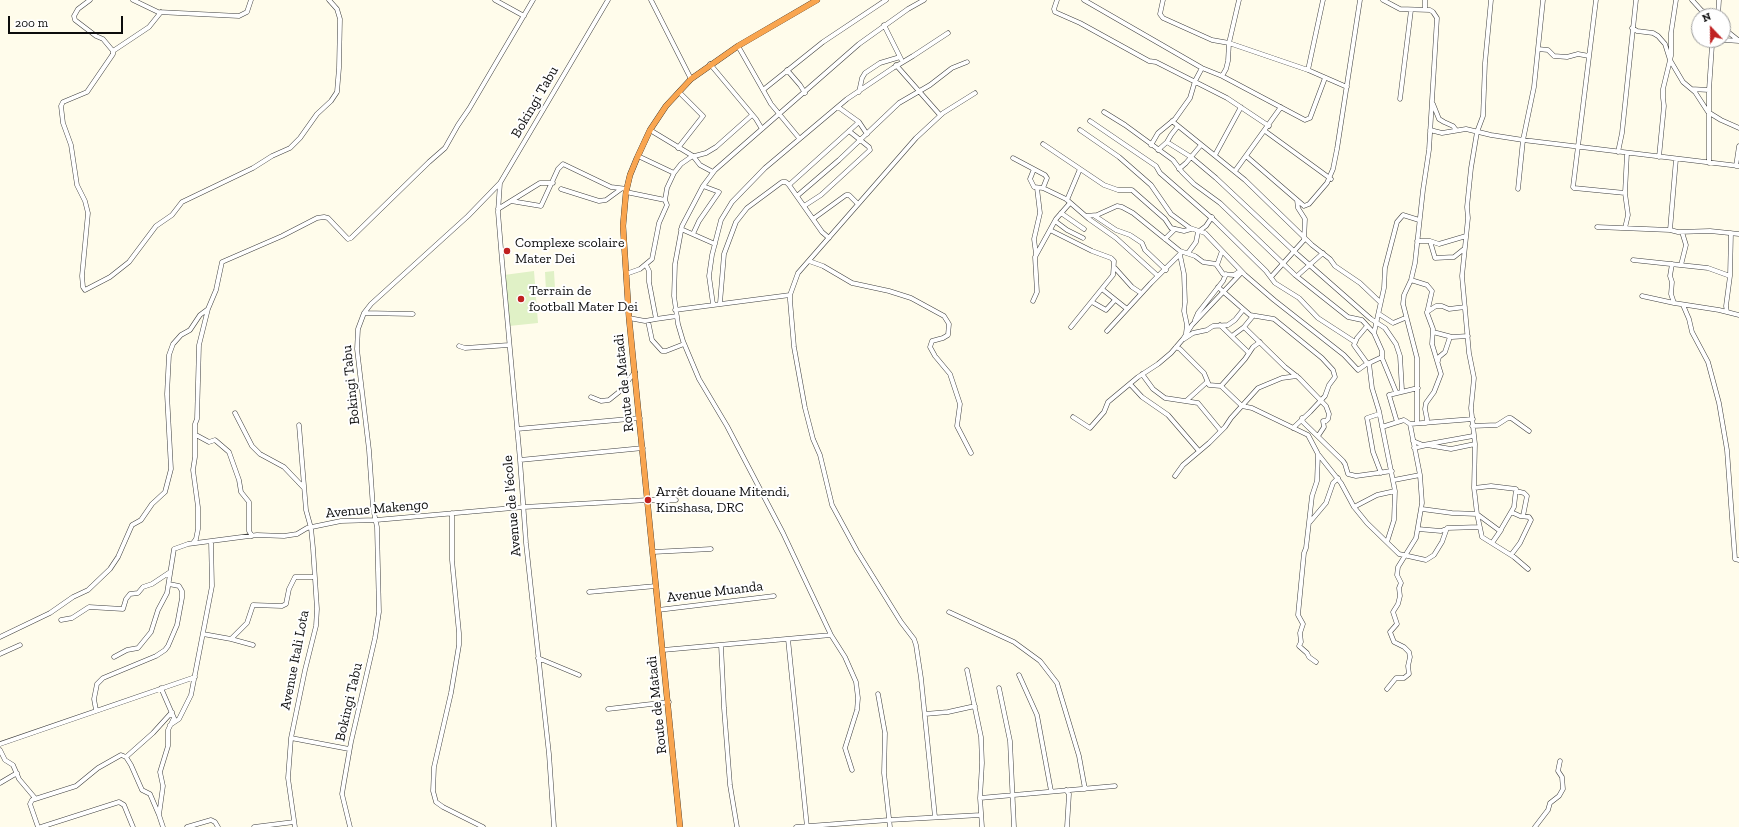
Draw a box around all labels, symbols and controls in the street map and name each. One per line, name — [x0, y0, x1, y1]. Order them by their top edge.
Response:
scale bar — [10, 8, 125, 34]
north arrow — [1691, 8, 1731, 48]
text: N — [1700, 10, 1713, 25]
text: 200 m — [15, 16, 48, 30]
street label: Bokingi Tabu — [508, 63, 562, 141]
place label: Complexe scolaire Mater Dei — [515, 235, 625, 268]
marker: Complexe scolaire Mater Dei — [502, 246, 512, 256]
place label: Terrain de football Mater Dei — [529, 283, 638, 316]
marker: Terrain de football Mater Dei — [516, 294, 526, 304]
street label: Route de Matadi — [611, 333, 637, 433]
street label: Bokingi Tabu — [338, 344, 364, 426]
street label: Avenue de l'école — [499, 455, 525, 557]
place label: Arrêt douane Mitendi, Kinshasa, DRC — [656, 484, 790, 516]
marker: Arrêt douane Mitendi, Kinshasa, DRC — [643, 495, 653, 505]
street label: Avenue Makengo — [325, 496, 429, 522]
street label: Avenue Muanda — [666, 578, 764, 606]
street label: Avenue Itali Lota — [277, 609, 313, 711]
street label: Route de Matadi — [644, 655, 670, 755]
street label: Bokingi Tabu — [332, 661, 366, 743]

